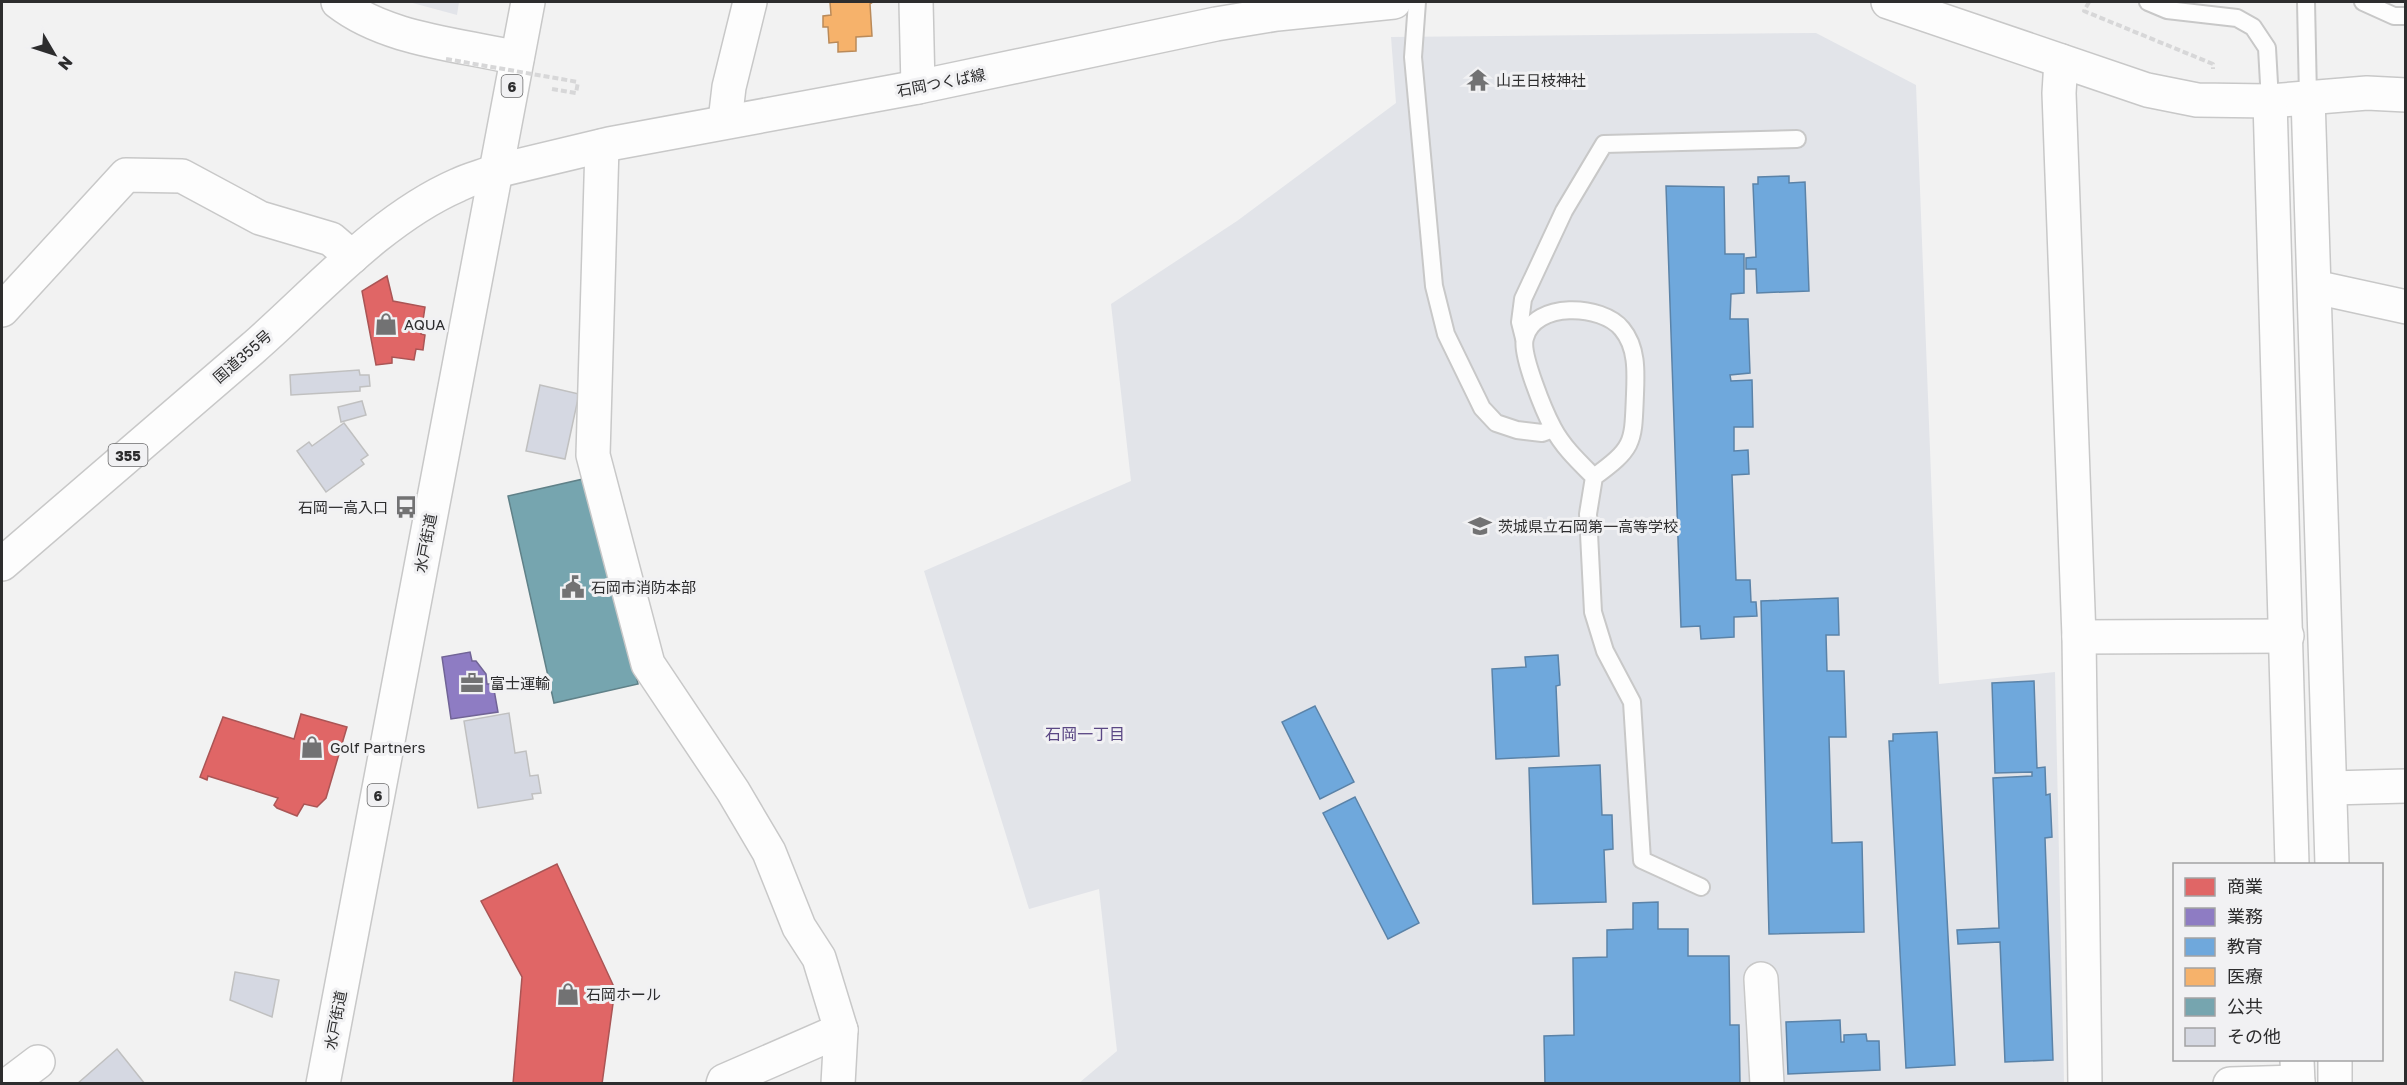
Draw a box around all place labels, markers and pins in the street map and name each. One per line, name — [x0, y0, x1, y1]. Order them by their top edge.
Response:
temple icon: 山王日枝神社 — [1465, 67, 1491, 93]
place label: 山王日枝神社 — [1496, 71, 1586, 89]
shop icon: AQUA — [373, 311, 399, 337]
place label: AQUA — [404, 315, 445, 333]
bus stop icon: 石岡一高入口 — [393, 494, 419, 520]
place label: 石岡一高入口 — [298, 498, 388, 516]
school or university icon: 茨城県立石岡第一高等学校 — [1467, 513, 1493, 539]
place label: 茨城県立石岡第一高等学校 — [1498, 517, 1678, 535]
public building icon: 石岡市消防本部 — [560, 574, 586, 600]
place label: 石岡市消防本部 — [591, 578, 696, 596]
office icon: 富士運輸 — [459, 670, 485, 696]
place label: 富士運輸 — [490, 674, 550, 692]
shop icon: Golf Partners — [299, 734, 325, 760]
place label: Golf Partners — [330, 738, 425, 756]
shop icon: 石岡ホール — [555, 981, 581, 1007]
place label: 石岡ホール — [586, 985, 661, 1003]

